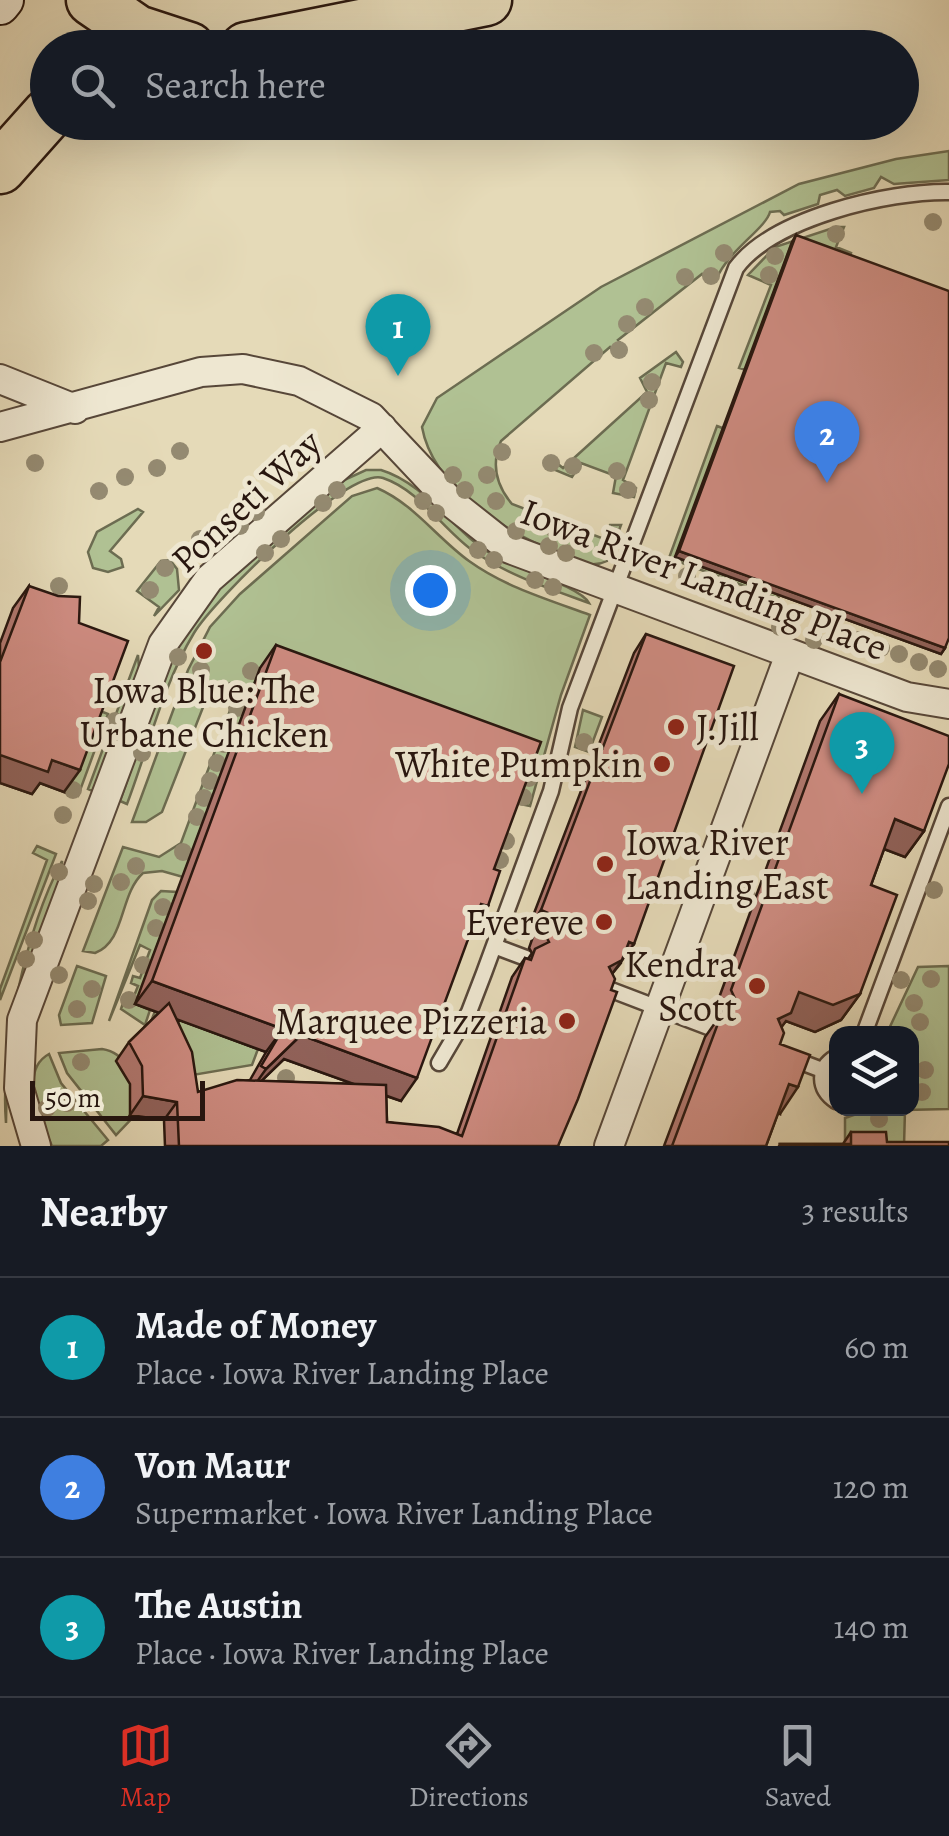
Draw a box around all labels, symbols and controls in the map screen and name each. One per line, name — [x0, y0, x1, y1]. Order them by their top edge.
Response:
search box — [30, 30, 919, 140]
icon: search — [65, 58, 120, 113]
text: Search here — [145, 59, 326, 111]
pin: 1 — [366, 294, 430, 376]
pin: 2 — [794, 400, 860, 483]
street label: Ponseti Way — [159, 417, 333, 584]
street label: Iowa River Landing Place — [513, 485, 895, 673]
your location — [405, 565, 456, 616]
marker: Iowa Blue: The Urbane Chicken — [193, 640, 215, 662]
place label: Iowa Blue: The Urbane Chicken — [80, 664, 328, 760]
place label: J.Jill — [696, 701, 759, 753]
pin: 3 — [830, 712, 894, 794]
marker: J.Jill — [665, 716, 687, 738]
place label: White Pumpkin — [394, 738, 642, 790]
marker: White Pumpkin — [651, 753, 673, 775]
place label: Iowa River Landing East — [625, 816, 829, 912]
marker: Iowa River Landing East — [594, 853, 616, 875]
place label: Evereve — [465, 896, 584, 948]
marker: Evereve — [593, 911, 615, 933]
place label: Kendra Scott — [624, 938, 737, 1034]
marker: Kendra Scott — [746, 975, 768, 997]
place label: Marquee Pizzeria — [275, 995, 547, 1047]
marker: Marquee Pizzeria — [556, 1010, 578, 1032]
map controls — [829, 1026, 919, 1116]
button: layers — [829, 1026, 919, 1116]
scale bar — [30, 1076, 205, 1120]
text: 50 m — [45, 1079, 101, 1117]
text: Nearby — [40, 1183, 167, 1240]
text: 3 results — [802, 1189, 909, 1233]
text: Made of Money — [135, 1299, 376, 1351]
text: 1 — [67, 1325, 78, 1369]
text: 60 m — [844, 1325, 909, 1369]
text: Place · Iowa River Landing Place — [135, 1351, 549, 1395]
text: Von Maur — [135, 1439, 290, 1491]
text: 2 — [65, 1465, 80, 1509]
text: 120 m — [833, 1465, 909, 1509]
text: Supermarket · Iowa River Landing Place — [135, 1491, 653, 1535]
text: The Austin — [135, 1579, 302, 1631]
text: 3 — [66, 1605, 79, 1649]
text: 140 m — [834, 1605, 909, 1649]
text: Place · Iowa River Landing Place — [135, 1631, 549, 1675]
tab: Map — [118, 1718, 173, 1816]
tab: Directions — [409, 1718, 529, 1816]
tab: Saved — [765, 1718, 831, 1816]

